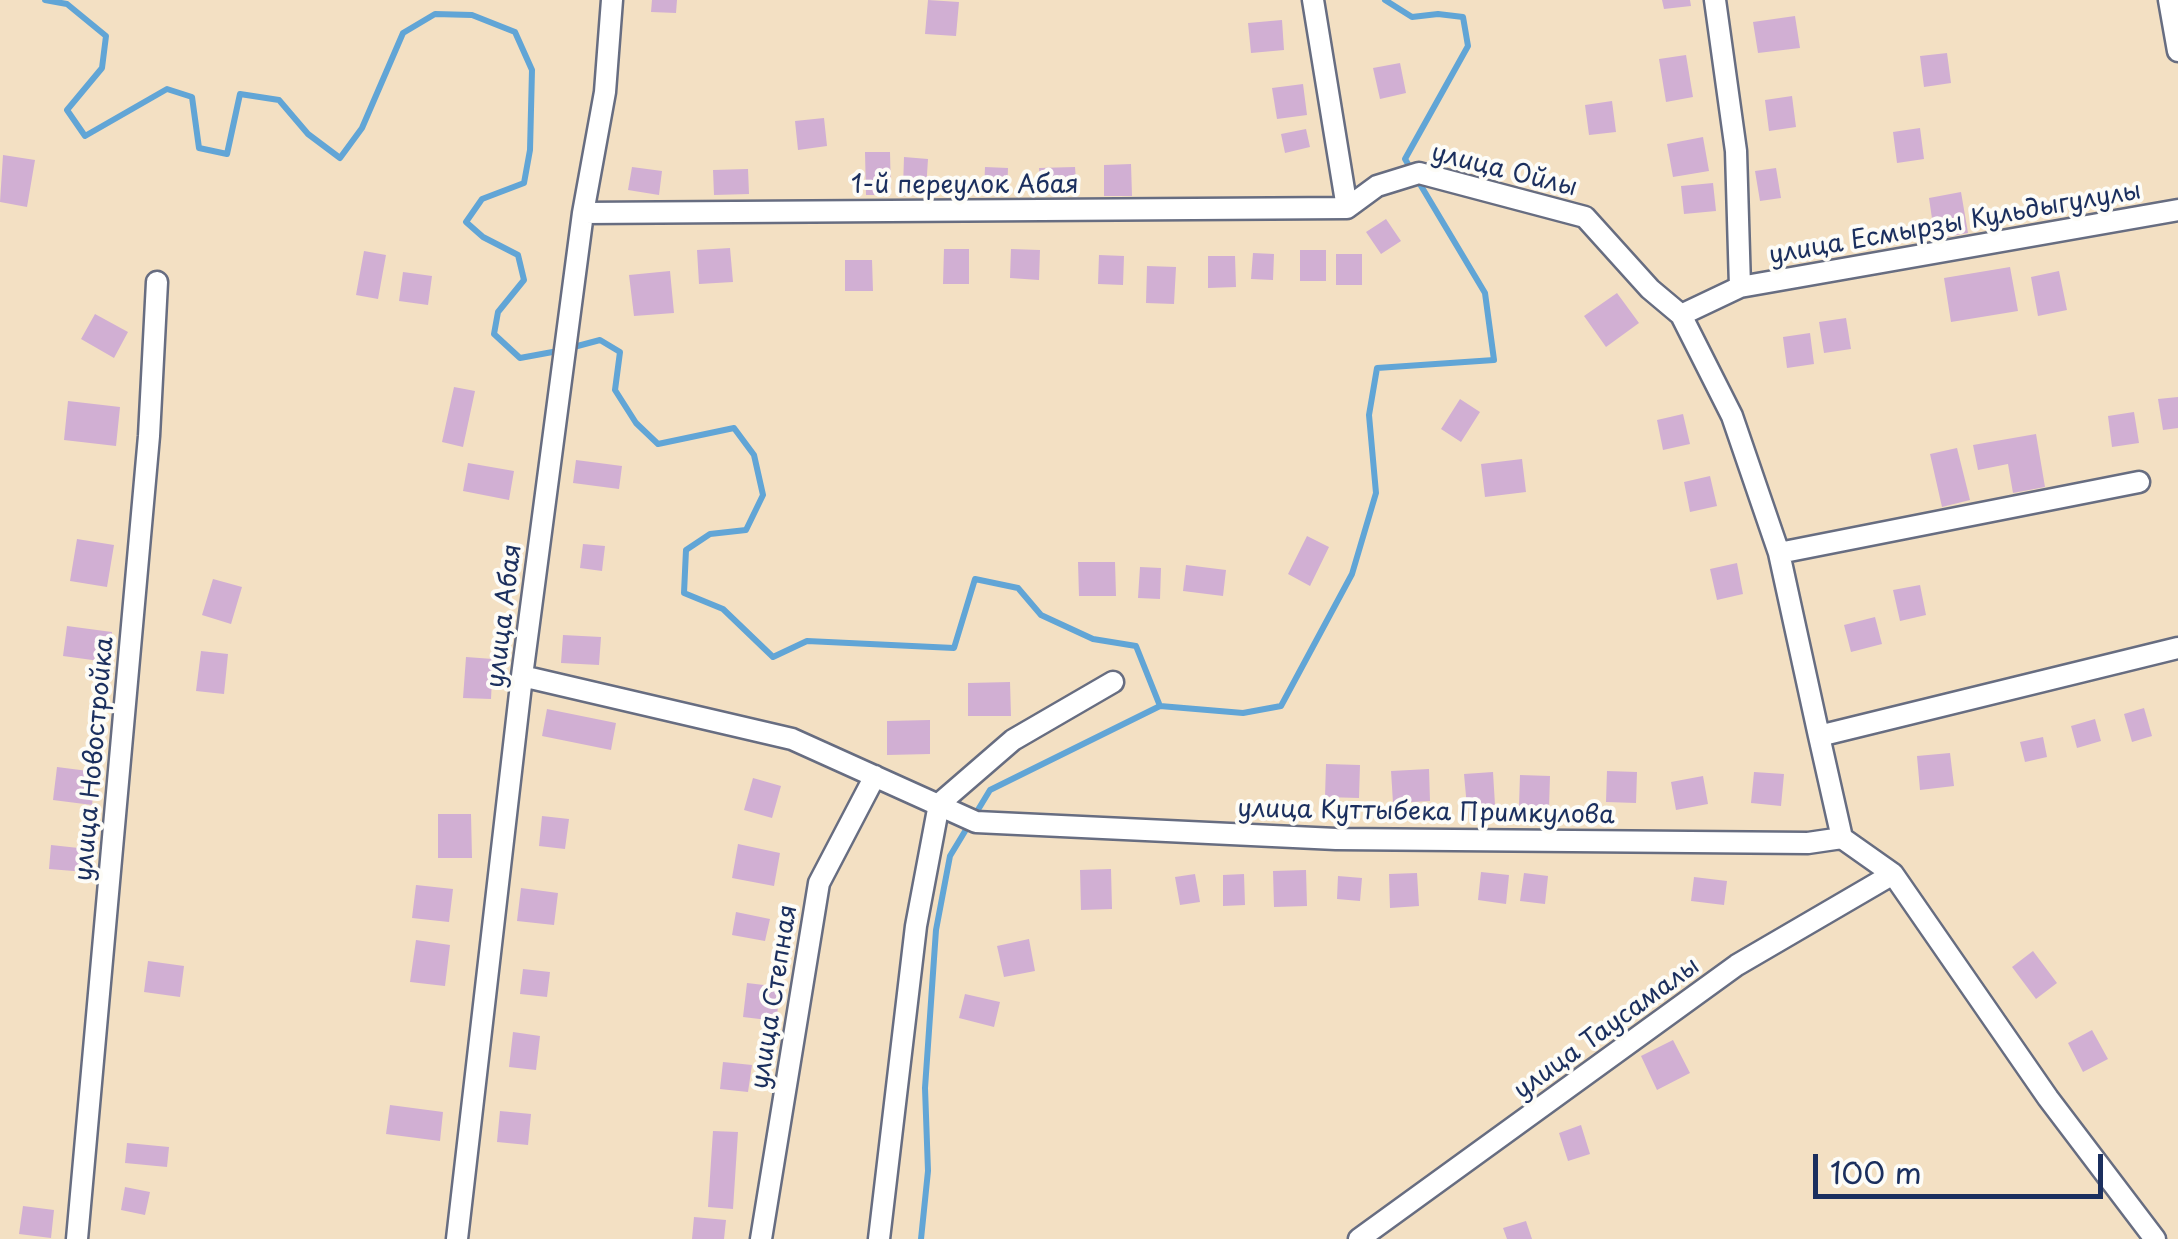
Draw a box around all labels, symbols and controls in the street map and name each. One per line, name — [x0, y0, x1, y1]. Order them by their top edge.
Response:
street label: улица Ойлы — [1428, 138, 1580, 204]
street label: 1-й переулок Абая — [851, 171, 1079, 201]
street label: улица Есмырзы Кульдыгулулы — [1767, 176, 2143, 272]
street label: улица Абая — [481, 542, 529, 690]
street label: улица Новостройка — [69, 636, 121, 882]
street label: улица Куттыбека Примкулова — [1237, 795, 1615, 831]
street label: улица Степная — [746, 903, 804, 1091]
street label: улица Таусамалы — [1508, 952, 1706, 1106]
scale bar — [1818, 1134, 2108, 1196]
text: 100 m — [1830, 1149, 1922, 1194]

